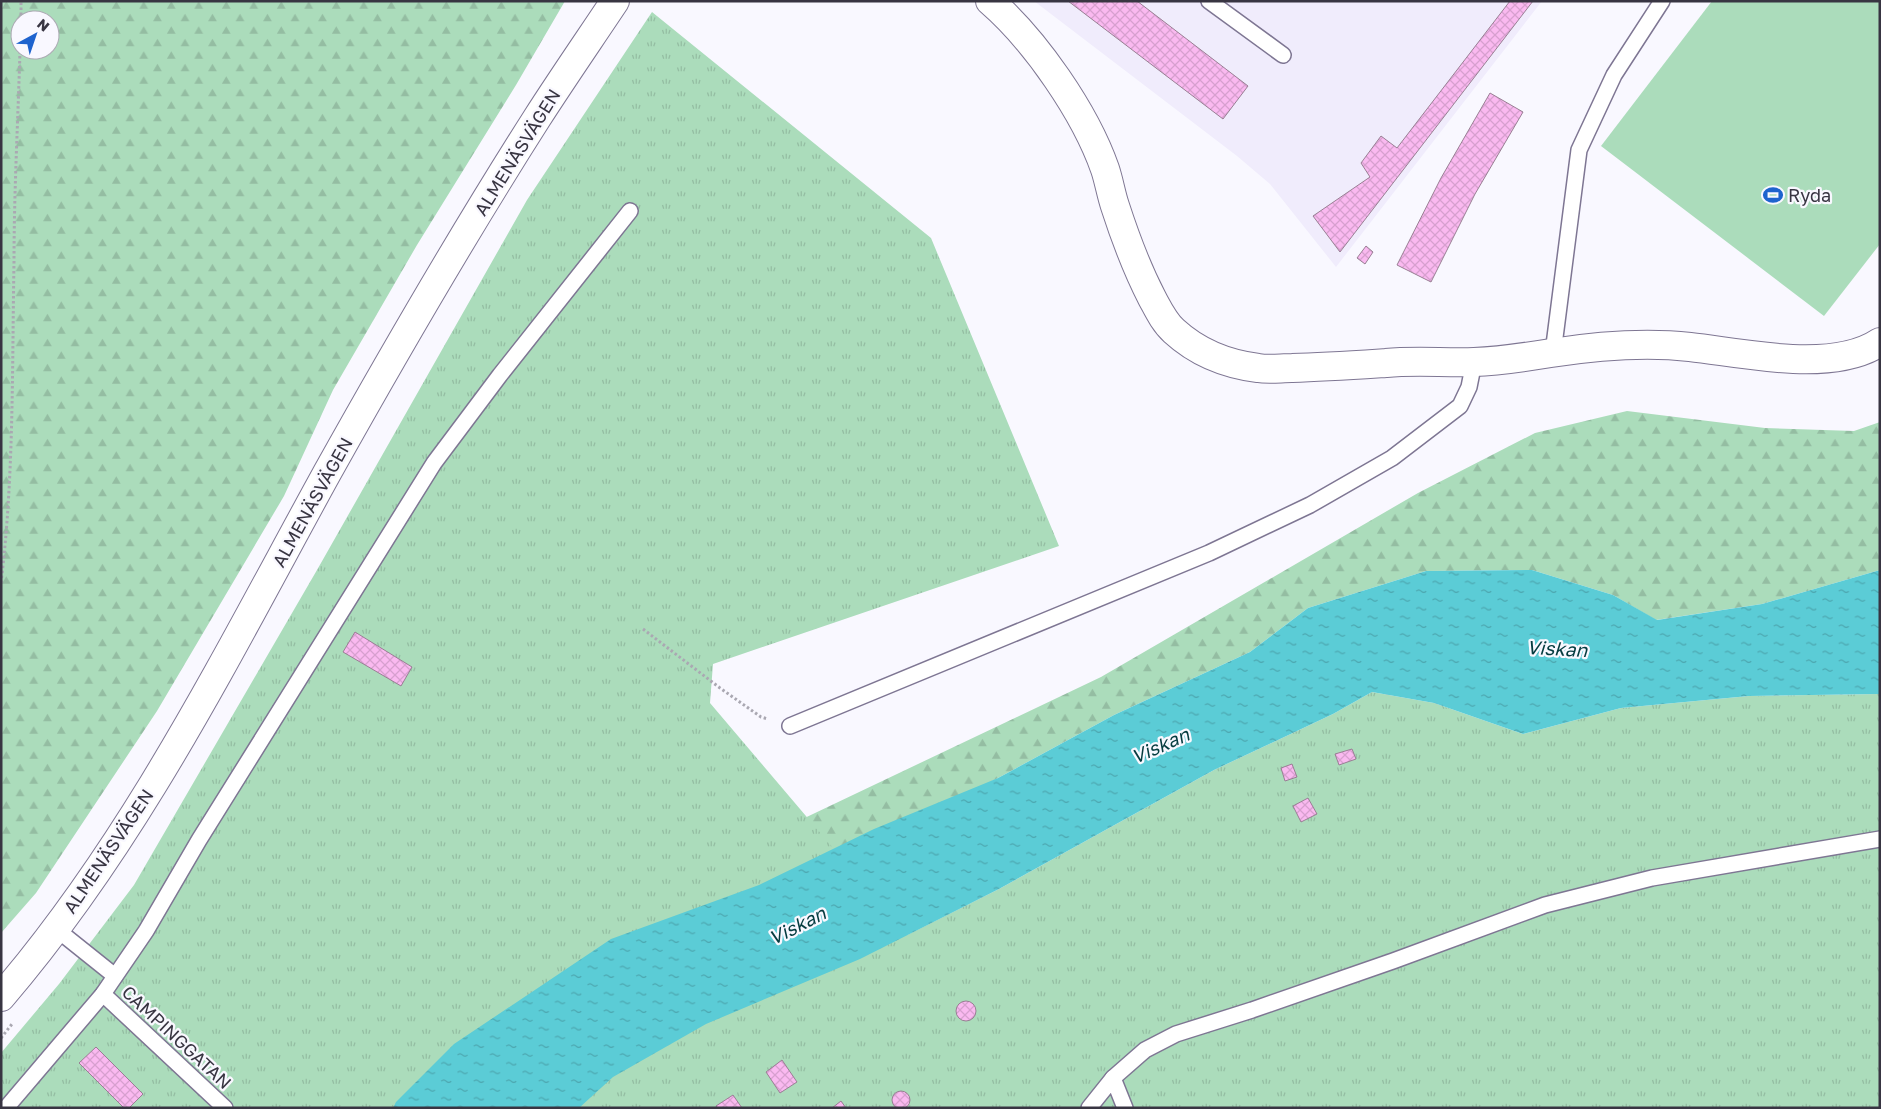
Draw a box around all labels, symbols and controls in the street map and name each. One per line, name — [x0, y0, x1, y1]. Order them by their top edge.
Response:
north arrow — [10, 10, 60, 60]
text: N — [34, 15, 53, 35]
street label: ALMENÄSVÄGEN — [469, 85, 565, 219]
sports icon: Ryda — [1762, 184, 1784, 206]
place label: Ryda — [1788, 184, 1831, 206]
street label: ALMENÄSVÄGEN — [267, 433, 357, 571]
water label: Viskan — [1526, 635, 1589, 661]
water label: Viskan — [1128, 722, 1194, 768]
street label: ALMENÄSVÄGEN — [58, 785, 158, 917]
water label: Viskan — [765, 900, 831, 949]
street label: CAMPINGGATAN — [118, 981, 236, 1093]

